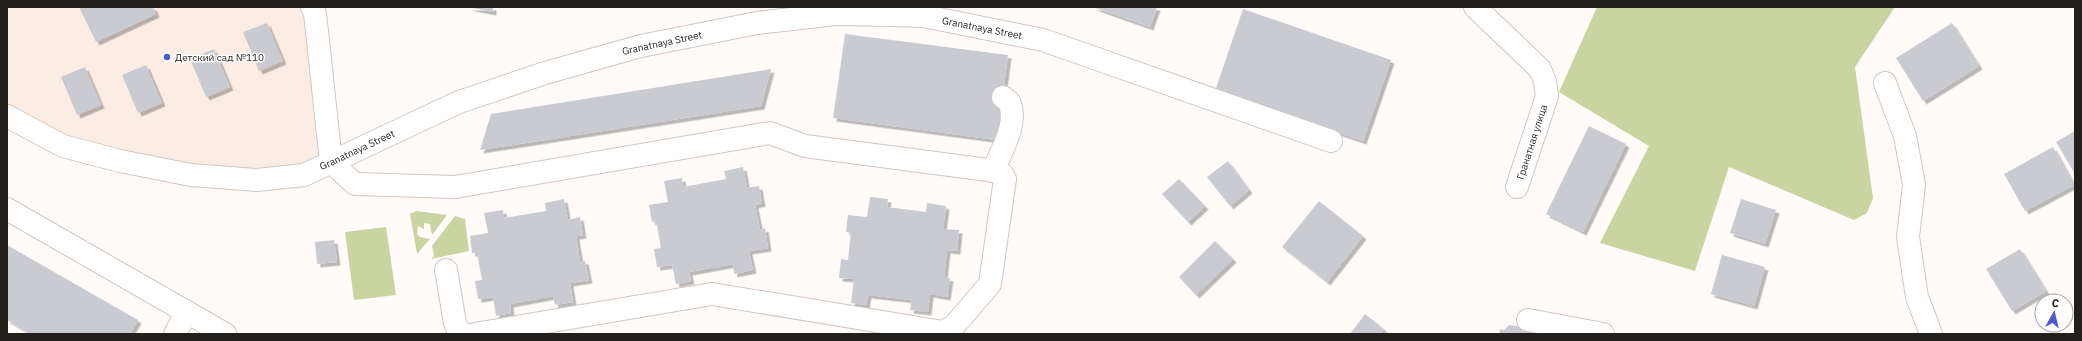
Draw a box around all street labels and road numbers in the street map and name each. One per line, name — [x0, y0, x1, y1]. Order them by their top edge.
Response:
street label: Granatnaya Street — [941, 14, 1024, 42]
street label: Granatnaya Street — [621, 28, 704, 58]
street label: Гранатная улица — [1514, 102, 1550, 181]
street label: Granatnaya Street — [317, 127, 397, 173]

